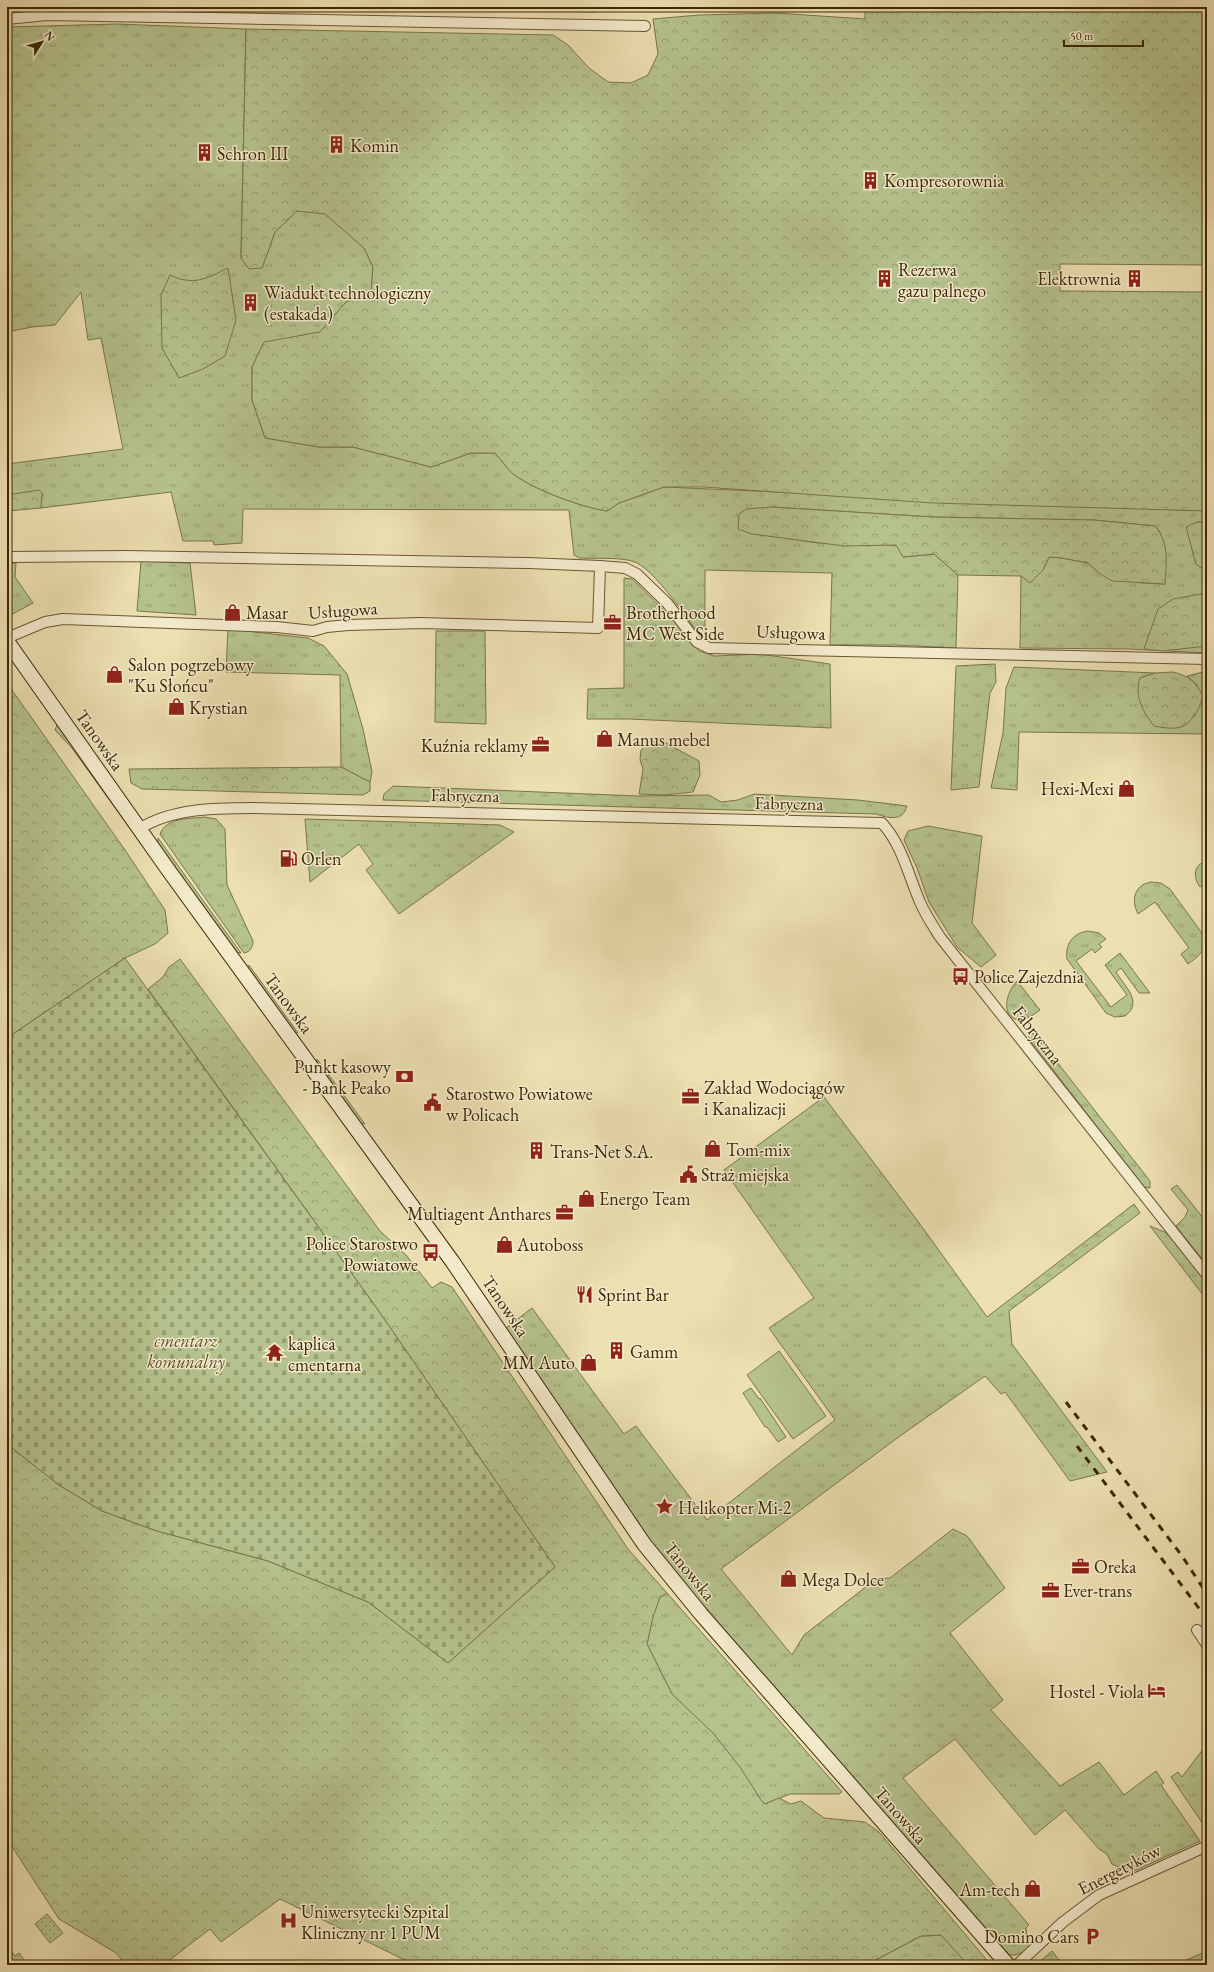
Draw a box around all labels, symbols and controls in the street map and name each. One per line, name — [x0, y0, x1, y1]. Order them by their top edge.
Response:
north arrow — [22, 22, 62, 62]
scale bar — [1064, 22, 1143, 48]
text: N — [42, 28, 58, 44]
text: 50 m — [1070, 28, 1094, 44]
place label: Komin — [350, 134, 400, 157]
building icon: Komin — [327, 135, 347, 155]
place label: Schron III — [217, 142, 288, 165]
building icon: Schron III — [194, 143, 214, 163]
place label: Kompresorownia — [884, 169, 1005, 192]
building icon: Kompresorownia — [861, 170, 881, 190]
place label: Rezerwa gazu palnego — [898, 258, 986, 302]
place label: Elektrownia — [1037, 267, 1122, 290]
building icon: Elektrownia — [1124, 268, 1144, 288]
building icon: Rezerwa gazu palnego — [875, 269, 895, 289]
place label: Wiadukt technologiczny (estakada) — [264, 281, 431, 325]
building icon: Wiadukt technologiczny (estakada) — [241, 292, 261, 312]
street label: Usługowa — [308, 596, 379, 624]
place label: Masar — [246, 601, 288, 624]
place label: Brotherhood MC West Side — [626, 601, 724, 645]
shop icon: Masar — [223, 602, 243, 622]
office icon: Brotherhood MC West Side — [603, 612, 623, 632]
street label: Usługowa — [756, 619, 827, 645]
place label: Salon pogrzebowy "Ku Słońcu" — [128, 653, 254, 697]
shop icon: Salon pogrzebowy "Ku Słońcu" — [105, 664, 125, 684]
place label: Krystian — [189, 696, 248, 719]
shop icon: Krystian — [166, 697, 186, 717]
street label: Tanowska — [71, 705, 130, 776]
place label: Manus mebel — [617, 728, 710, 751]
shop icon: Manus mebel — [594, 729, 614, 749]
place label: Kuźnia reklamy — [421, 734, 528, 757]
office icon: Kuźnia reklamy — [531, 735, 551, 755]
place label: Hexi-Mexi — [1041, 777, 1115, 800]
shop icon: Hexi-Mexi — [1117, 778, 1137, 798]
street label: Fabryczna — [430, 783, 500, 807]
street label: Fabryczna — [754, 791, 824, 815]
place label: Orlen — [301, 847, 342, 870]
fuel station icon: Orlen — [278, 848, 298, 868]
place label: Police Zajezdnia — [974, 965, 1085, 988]
bus stop icon: Police Zajezdnia — [951, 966, 971, 986]
street label: Tanowska — [259, 968, 319, 1038]
street label: Fabryczna — [1008, 1001, 1069, 1070]
place label: Punkt kasowy - Bank Peako — [294, 1055, 391, 1099]
bank icon: Punkt kasowy - Bank Peako — [394, 1066, 414, 1086]
place label: Zakład Wodociągów i Kanalizacji — [704, 1076, 845, 1120]
place label: Starostwo Powiatowe w Policach — [446, 1082, 593, 1126]
office icon: Zakład Wodociągów i Kanalizacji — [681, 1087, 701, 1107]
public building icon: Starostwo Powiatowe w Policach — [423, 1093, 443, 1113]
place label: Tom-mix — [726, 1138, 790, 1161]
shop icon: Tom-mix — [703, 1139, 723, 1159]
place label: Trans-Net S.A. — [550, 1140, 653, 1163]
building icon: Trans-Net S.A. — [527, 1141, 547, 1161]
place label: Straż miejska — [701, 1163, 790, 1186]
public building icon: Straż miejska — [678, 1164, 698, 1184]
place label: Energo Team — [599, 1187, 690, 1210]
shop icon: Energo Team — [576, 1188, 596, 1208]
place label: Multiagent Anthares — [407, 1202, 551, 1225]
office icon: Multiagent Anthares — [554, 1203, 574, 1223]
place label: Police Starostwo Powiatowe — [306, 1232, 418, 1276]
place label: Autoboss — [516, 1233, 583, 1256]
shop icon: Autoboss — [494, 1234, 514, 1254]
bus stop icon: Police Starostwo Powiatowe — [421, 1243, 441, 1263]
street label: Tanowska — [477, 1271, 535, 1342]
place label: Sprint Bar — [598, 1283, 669, 1306]
restaurant icon: Sprint Bar — [575, 1284, 595, 1304]
park label: cmentarz komunalny — [147, 1329, 226, 1374]
place label: kaplica cmentarna — [288, 1332, 362, 1376]
place label: Gamm — [630, 1340, 678, 1363]
building icon: Gamm — [607, 1341, 627, 1361]
temple icon: kaplica cmentarna — [265, 1343, 285, 1363]
place label: MM Auto — [502, 1351, 575, 1374]
shop icon: MM Auto — [578, 1352, 598, 1372]
place label: Helikopter Mi-2 — [678, 1496, 792, 1519]
place icon: Helikopter Mi-2 — [655, 1497, 675, 1517]
street label: Tanowska — [659, 1537, 721, 1606]
place label: Oreka — [1094, 1555, 1137, 1578]
office icon: Oreka — [1071, 1556, 1091, 1576]
place label: Mega Dolce — [802, 1568, 884, 1591]
shop icon: Mega Dolce — [779, 1569, 799, 1589]
place label: Ever-trans — [1063, 1579, 1132, 1602]
office icon: Ever-trans — [1040, 1580, 1060, 1600]
place label: Hostel - Viola — [1049, 1680, 1145, 1703]
hotel icon: Hostel - Viola — [1147, 1681, 1167, 1701]
street label: Tanowska — [870, 1781, 933, 1849]
street label: Energetyków — [1073, 1838, 1165, 1900]
place label: Am-tech — [959, 1878, 1020, 1901]
shop icon: Am-tech — [1023, 1879, 1043, 1899]
place label: Uniwersytecki Szpital Kliniczny nr 1 PUM — [301, 1900, 449, 1944]
hospital icon: Uniwersytecki Szpital Kliniczny nr 1 PUM — [278, 1911, 298, 1931]
place label: Domino Cars — [984, 1925, 1079, 1948]
parking icon: Domino Cars — [1082, 1926, 1102, 1946]

